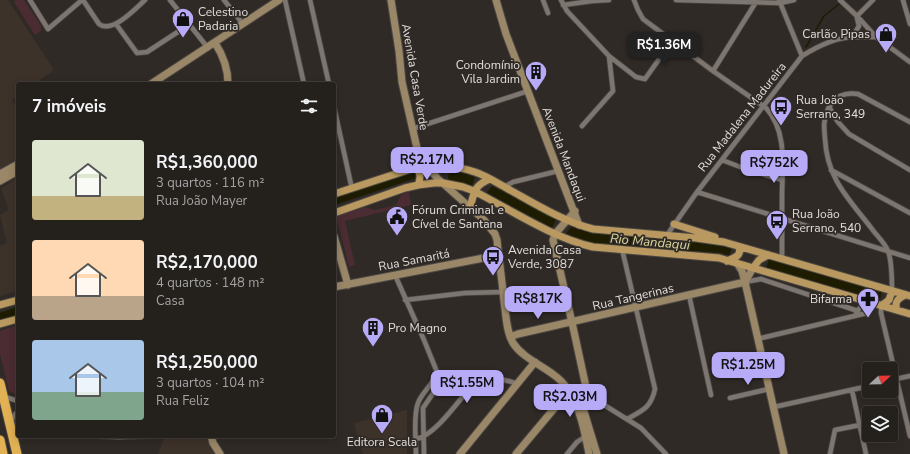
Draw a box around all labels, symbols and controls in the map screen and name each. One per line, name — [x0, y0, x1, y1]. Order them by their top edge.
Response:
place label: Celestino Padaria — [198, 4, 248, 34]
shop icon: Celestino Padaria — [170, 6, 196, 39]
shop icon: Carlão Pipas — [873, 21, 899, 54]
street label: Avenida Casa Verde — [398, 22, 432, 132]
place label: Carlão Pipas — [802, 26, 870, 42]
pin: R$1.36M — [627, 32, 701, 66]
text: R$1.36M — [637, 36, 691, 54]
place label: Condomínio Vila Jardim — [456, 57, 520, 87]
building icon: Condomínio Vila Jardim — [523, 59, 549, 92]
street label: Rua Madalena Madureira — [694, 59, 790, 175]
place label: Rua João Serrano, 349 — [796, 92, 865, 122]
bus stop icon: Rua João Serrano, 349 — [768, 94, 794, 127]
text: 7 imóveis — [32, 95, 106, 118]
icon: filters — [298, 95, 320, 117]
street label: Avenida Mandaqui — [539, 104, 589, 204]
pin: R$2.17M — [390, 147, 464, 181]
pin: R$752K — [741, 150, 807, 184]
text: R$1,360,000 — [156, 151, 258, 174]
text: R$2.17M — [400, 151, 454, 169]
text: R$752K — [750, 154, 798, 172]
icon: home — [64, 156, 112, 204]
text: 3 quartos · 116 m² — [156, 174, 264, 192]
text: Rua João Mayer — [156, 192, 247, 210]
place label: Fórum Criminal e Cível de Santana — [412, 202, 504, 232]
public building icon: Fórum Criminal e Cível de Santana — [384, 204, 410, 237]
place label: Rua João Serrano, 540 — [792, 206, 861, 236]
bus stop icon: Rua João Serrano, 540 — [764, 208, 790, 241]
water label: Rio Mandaqui — [609, 230, 692, 255]
place label: Avenida Casa Verde, 3087 — [507, 242, 581, 272]
bus stop icon: Avenida Casa Verde, 3087 — [480, 244, 506, 277]
street label: Rua Samaritá — [377, 245, 451, 275]
text: R$2,170,000 — [156, 251, 258, 274]
icon: home — [64, 256, 112, 304]
text: 4 quartos · 148 m² — [156, 274, 264, 292]
street label: Rua Tangerinas — [591, 280, 676, 314]
pin: R$817K — [505, 286, 571, 320]
pharmacy icon: Bifarma — [855, 286, 881, 319]
text: R$817K — [514, 290, 562, 308]
place label: Bifarma — [810, 291, 852, 307]
text: Casa — [156, 292, 185, 310]
building icon: Pro Magno — [360, 315, 386, 348]
place label: Pro Magno — [388, 320, 447, 336]
text: R$1,250,000 — [156, 351, 258, 374]
pin: R$1.25M — [711, 352, 785, 386]
icon: home — [64, 356, 112, 404]
text: R$1.25M — [721, 356, 775, 374]
north arrow — [862, 362, 898, 398]
map controls — [862, 362, 898, 442]
pin: R$1.55M — [430, 370, 504, 404]
text: 3 quartos · 104 m² — [156, 374, 264, 392]
text: R$1.55M — [440, 374, 494, 392]
pin: R$2.03M — [533, 384, 607, 418]
text: R$2.03M — [543, 388, 597, 406]
text: Rua Feliz — [156, 392, 209, 410]
shop icon: Editora Scala — [369, 402, 395, 435]
button: layers — [862, 406, 898, 442]
place label: Editora Scala — [347, 434, 417, 450]

